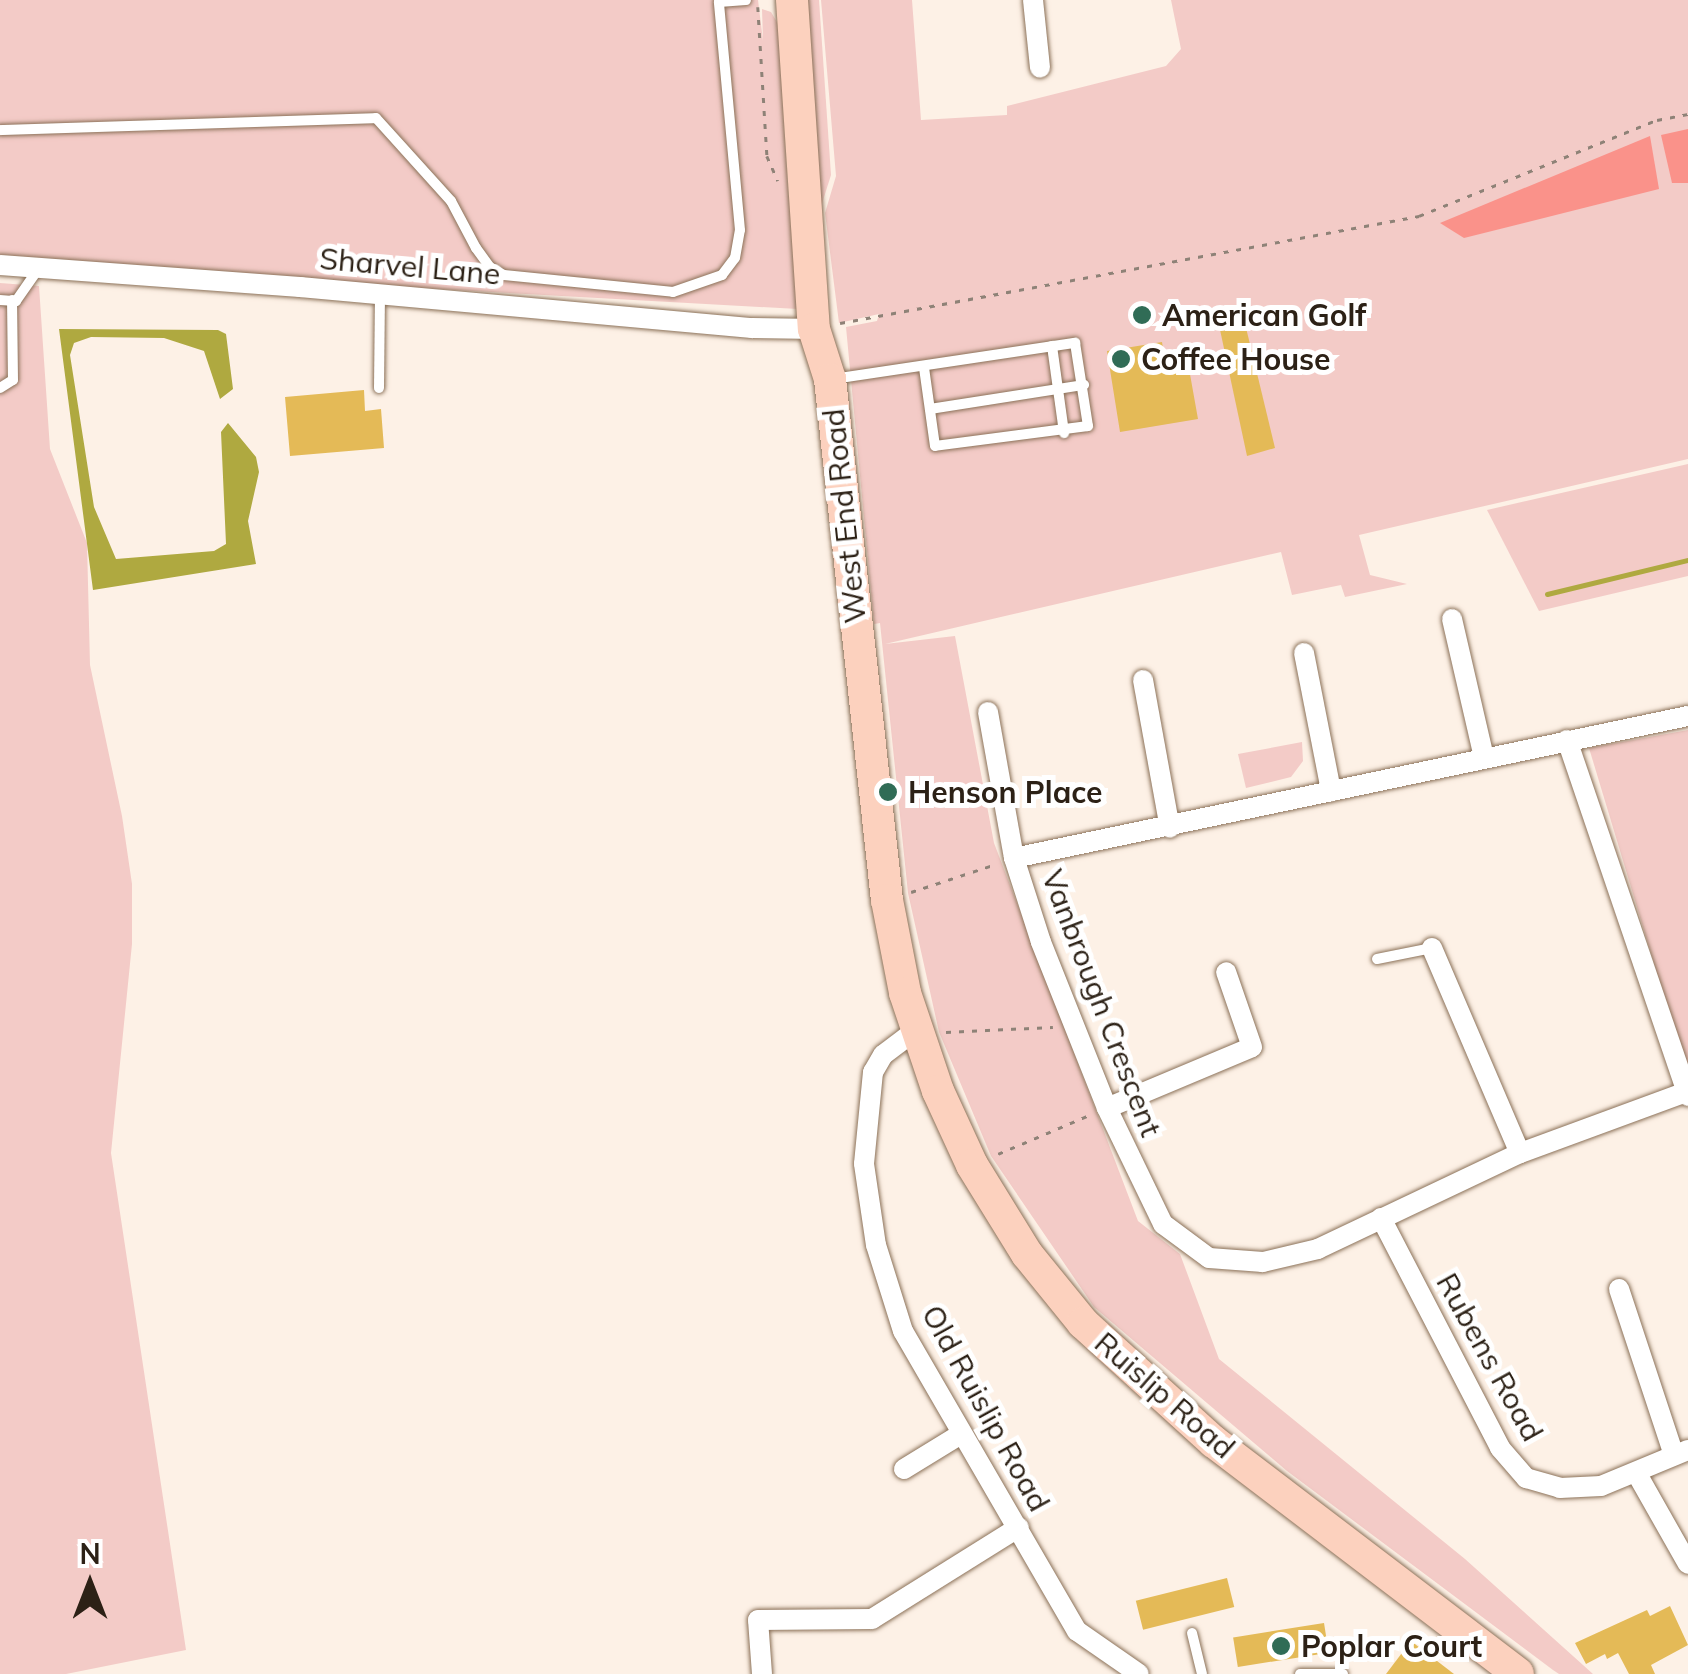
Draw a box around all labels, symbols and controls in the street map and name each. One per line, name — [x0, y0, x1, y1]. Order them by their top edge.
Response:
street label: Sharvel Lane — [318, 240, 502, 292]
place label: American Golf — [1162, 297, 1366, 333]
marker: American Golf — [1131, 304, 1153, 326]
place label: Coffee House — [1141, 341, 1331, 377]
marker: Coffee House — [1110, 348, 1132, 370]
street label: West End Road — [815, 407, 873, 625]
place label: Henson Place — [908, 774, 1103, 810]
marker: Henson Place — [877, 781, 899, 803]
street label: Vanbrough Crescent — [1035, 865, 1169, 1141]
street label: Rubens Road — [1429, 1267, 1551, 1447]
street label: Old Ruislip Road — [915, 1299, 1057, 1517]
street label: Ruislip Road — [1088, 1324, 1242, 1466]
north arrow — [40, 1534, 140, 1634]
text: N — [79, 1536, 101, 1571]
place label: Poplar Court — [1301, 1628, 1482, 1664]
marker: Poplar Court — [1270, 1635, 1292, 1657]

